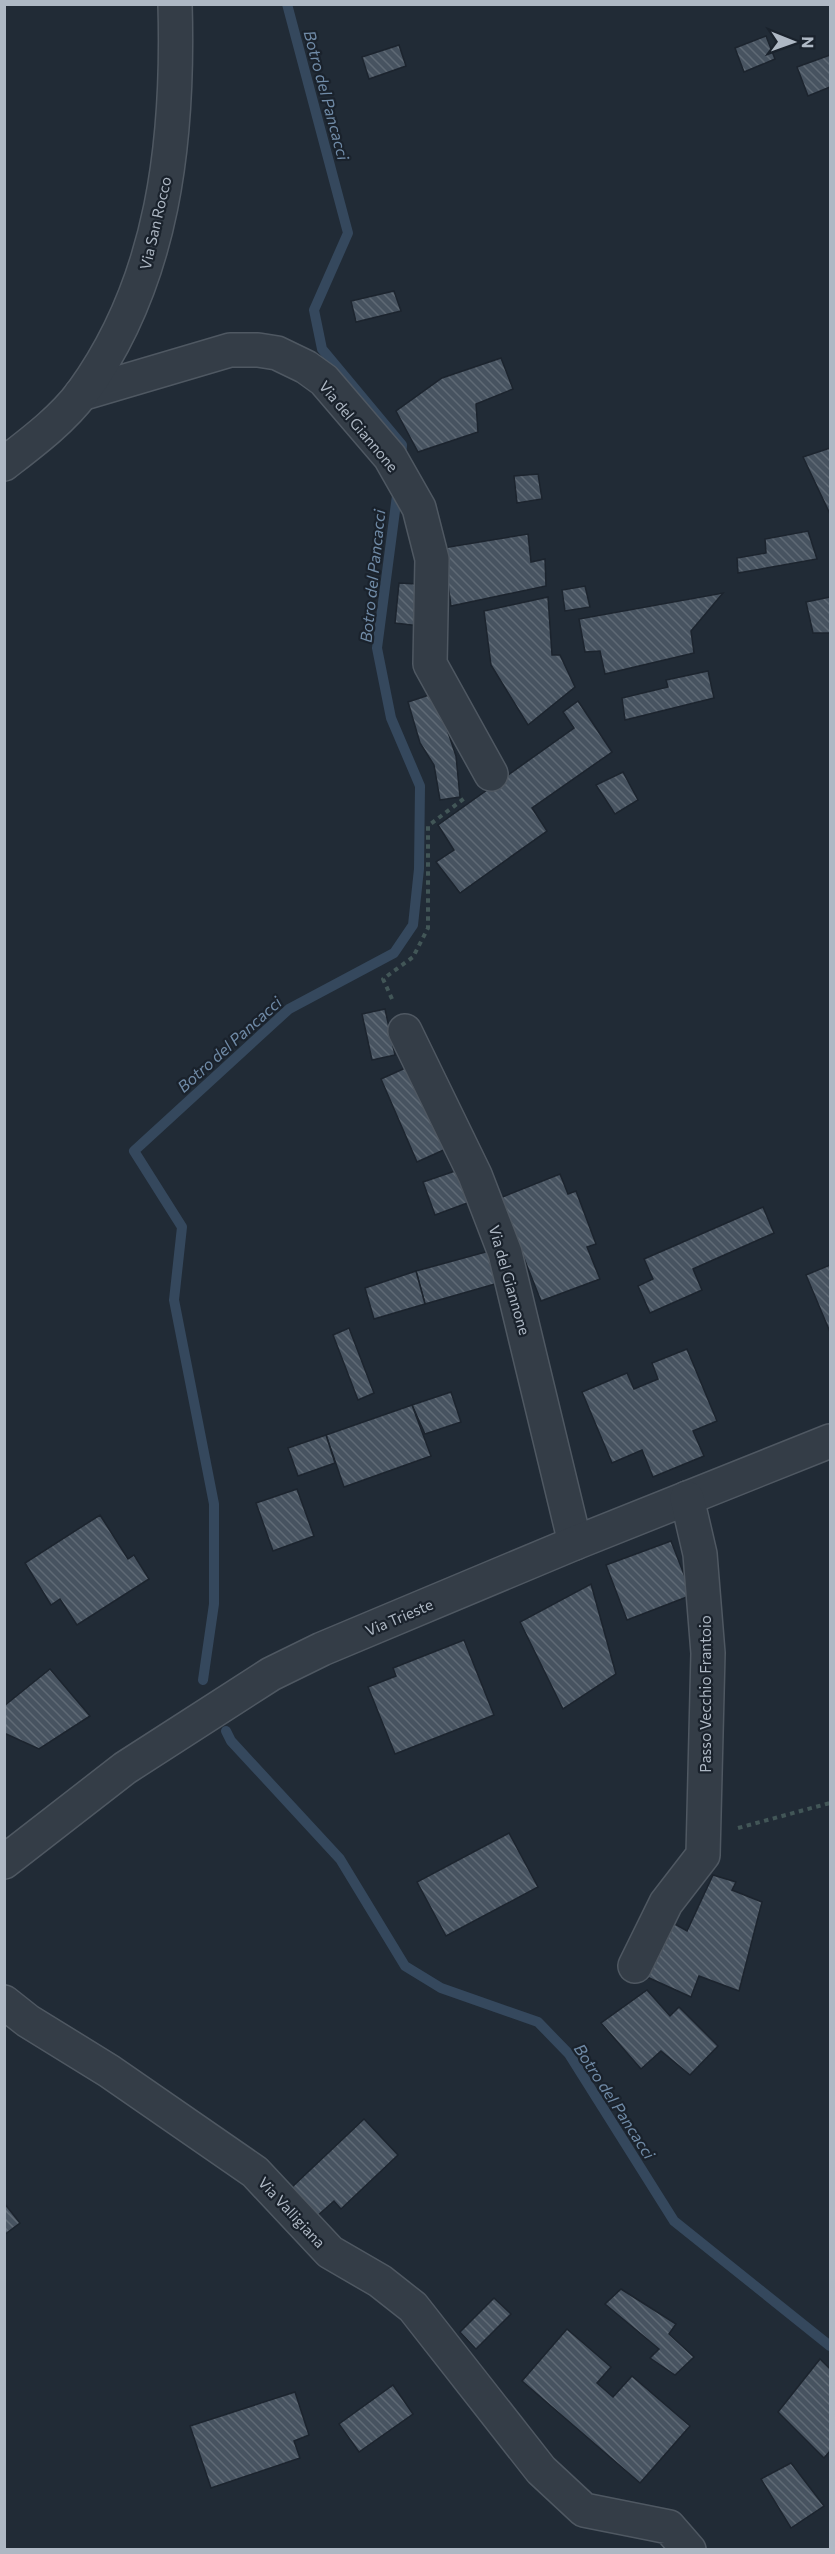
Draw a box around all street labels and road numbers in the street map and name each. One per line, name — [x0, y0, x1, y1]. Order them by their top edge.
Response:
street label: Via San Rocco — [136, 175, 174, 271]
street label: Via del Giannone — [316, 377, 402, 475]
street label: Via del Giannone — [486, 1223, 534, 1337]
street label: Via Trieste — [362, 1595, 436, 1639]
street label: Passo Vecchio Frantoio — [696, 1615, 714, 1773]
street label: Via Valligiana — [255, 2173, 329, 2251]

